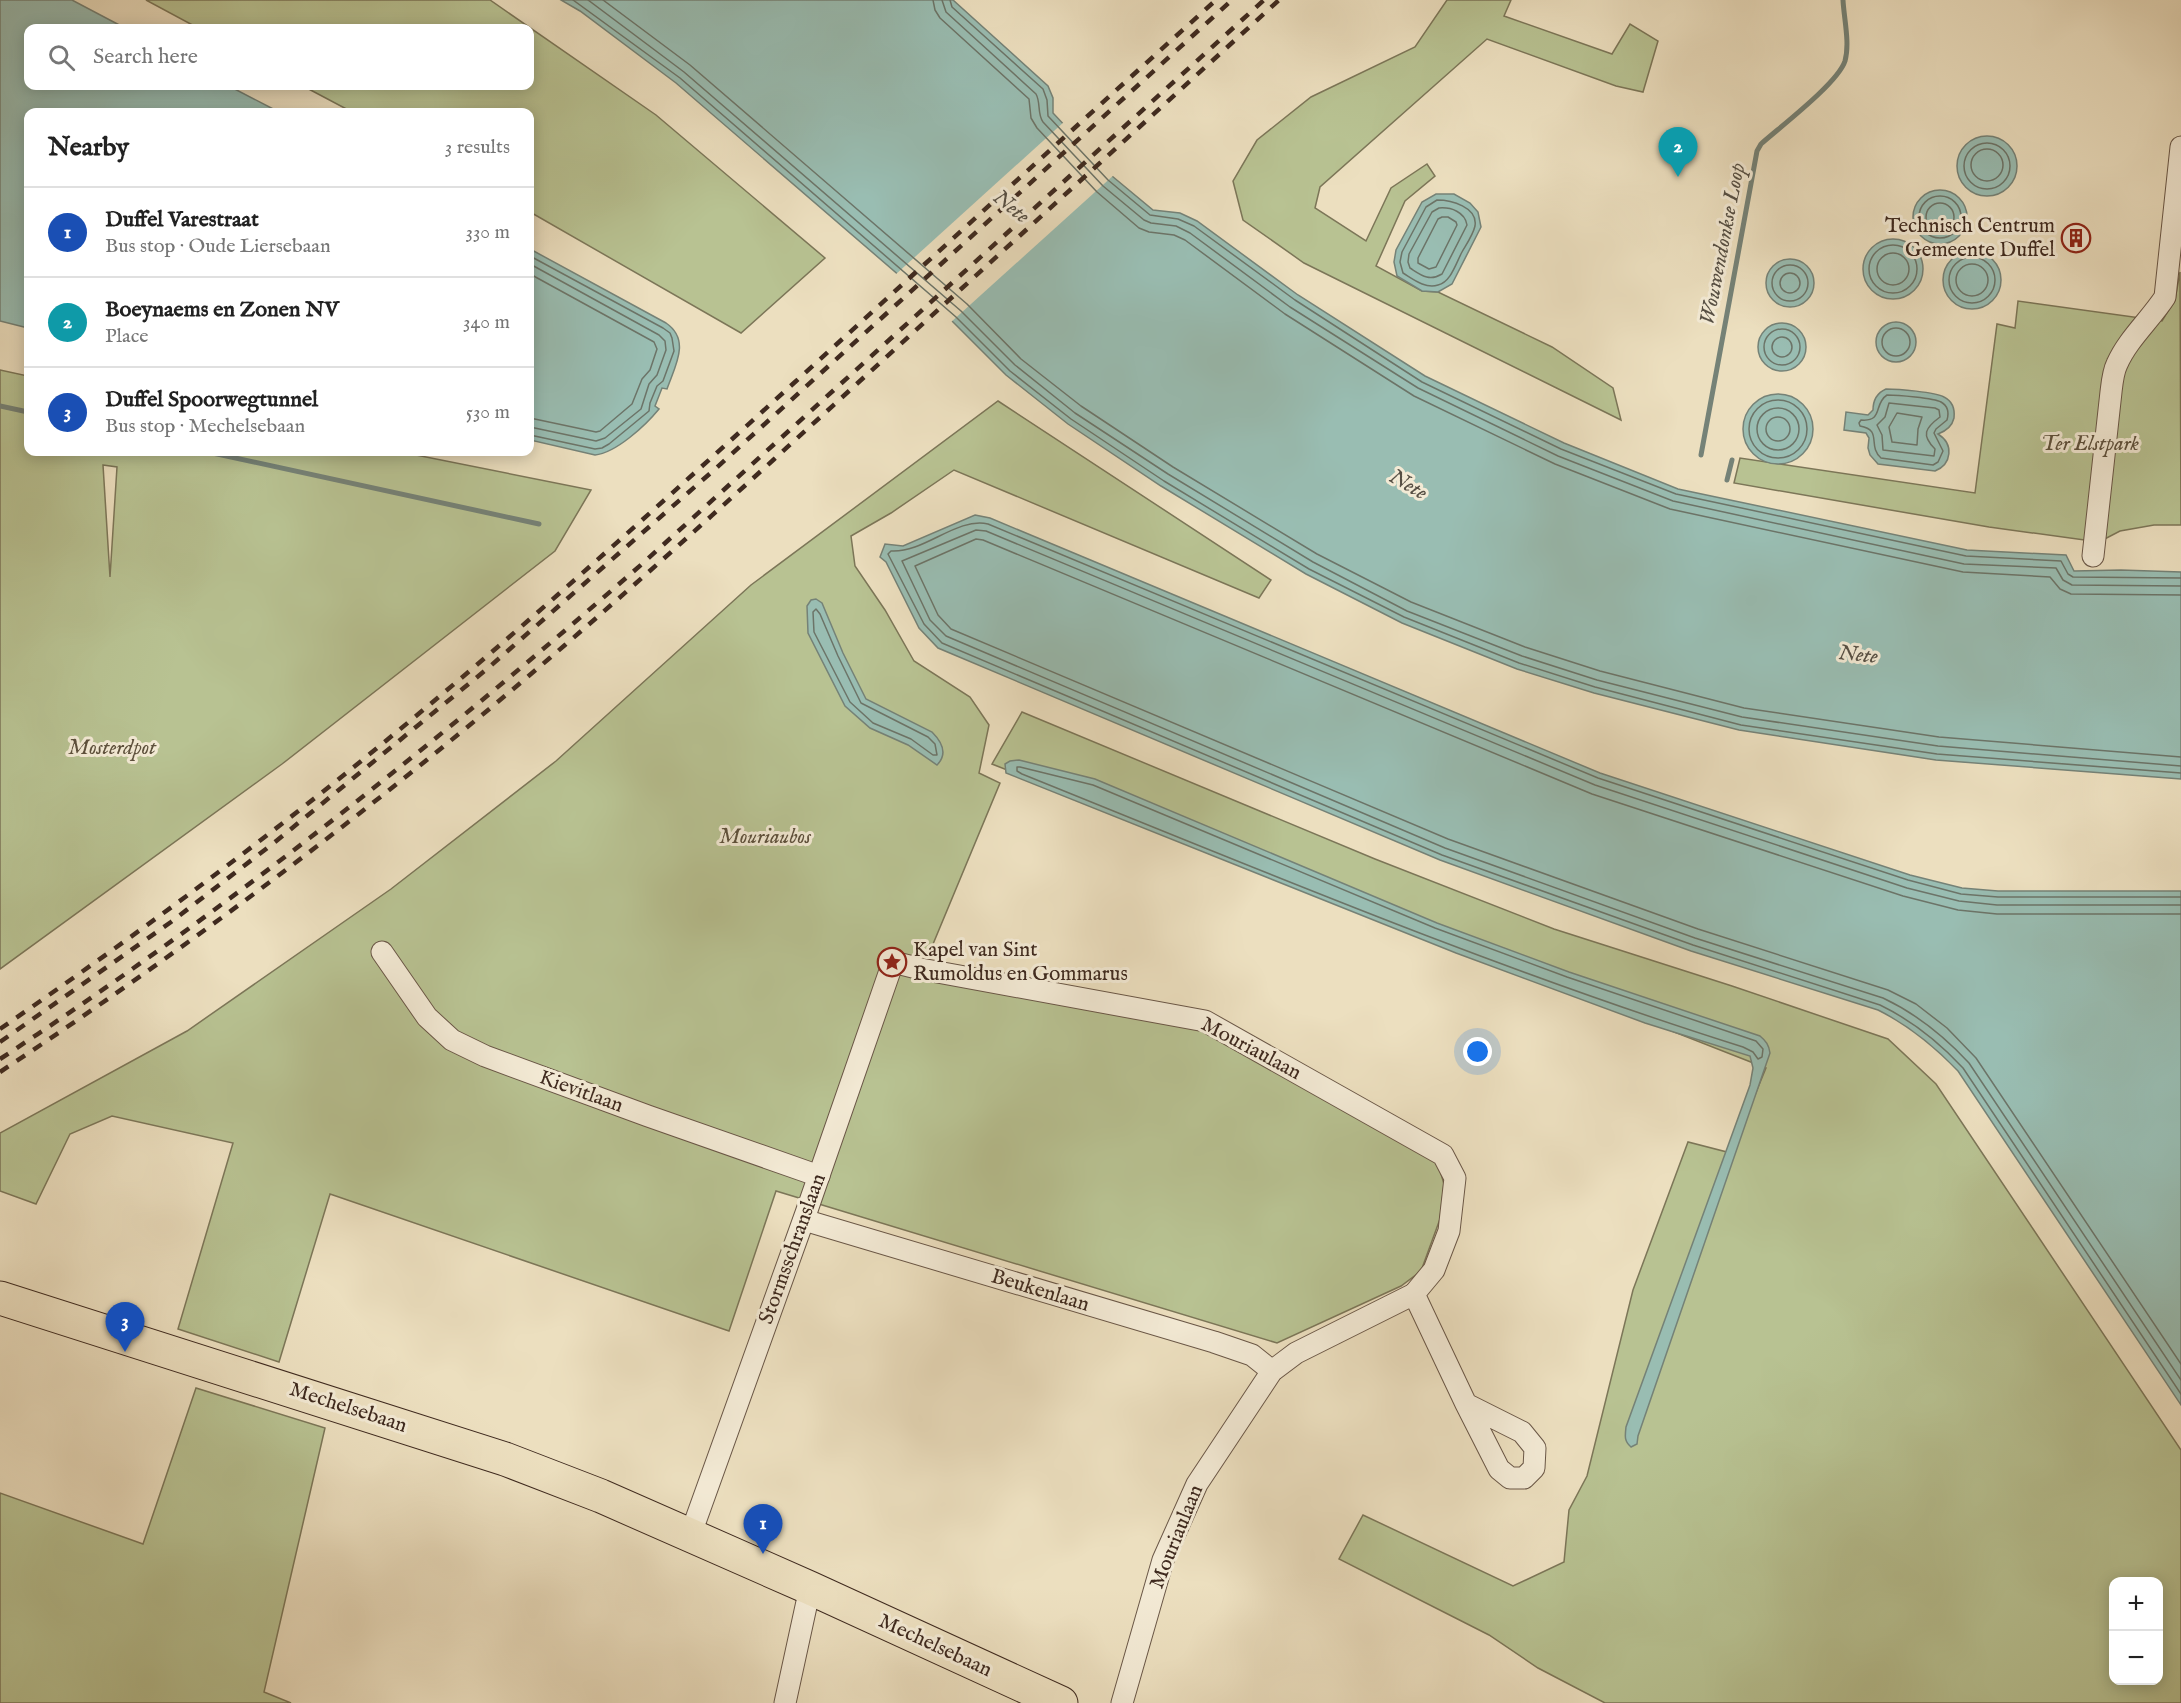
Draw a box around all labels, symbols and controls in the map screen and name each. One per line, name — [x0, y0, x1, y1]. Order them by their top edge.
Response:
search box — [24, 24, 534, 90]
icon: search — [45, 41, 78, 74]
text: Search here — [93, 43, 198, 71]
pin: 2 — [1658, 128, 1698, 177]
text: Nearby — [48, 131, 129, 164]
text: 3 results — [445, 135, 510, 160]
water label: Wouwendonkse Loop — [1694, 161, 1752, 327]
water label: Nete — [987, 184, 1036, 231]
text: Duffel Varestraat — [105, 206, 259, 234]
place label: Technisch Centrum Gemeente Duffel — [1885, 213, 2055, 264]
text: 1 — [64, 220, 71, 245]
text: 330 m — [465, 220, 510, 245]
building icon: Technisch Centrum Gemeente Duffel — [2060, 222, 2092, 254]
text: Bus stop · Oude Liersebaan — [105, 234, 331, 259]
text: Boeynaems en Zonen NV — [105, 296, 339, 324]
text: 2 — [63, 310, 72, 335]
text: 340 m — [463, 310, 510, 335]
text: Place — [105, 324, 148, 349]
text: Duffel Spoorwegtunnel — [105, 386, 318, 414]
text: 3 — [64, 400, 71, 425]
text: 530 m — [466, 400, 510, 425]
text: Bus stop · Mechelsebaan — [105, 414, 305, 439]
park label: Ter Elstpark — [2041, 431, 2140, 458]
water label: Nete — [1384, 463, 1433, 507]
water label: Nete — [1837, 639, 1880, 671]
park label: Mosterdpot — [68, 735, 157, 762]
park label: Mouriaubos — [719, 824, 812, 851]
place label: Kapel van Sint Rumoldus en Gommarus — [913, 937, 1128, 988]
place icon: Kapel van Sint Rumoldus en Gommarus — [876, 946, 908, 978]
street label: Mouriaulaan — [1196, 1011, 1306, 1087]
your location — [1463, 1037, 1492, 1066]
street label: Kievitlaan — [535, 1064, 627, 1120]
street label: Stormsschranslaan — [753, 1170, 833, 1328]
street label: Beukenlaan — [988, 1263, 1092, 1319]
pin: 3 — [106, 1302, 144, 1352]
street label: Mechelsebaan — [286, 1376, 410, 1440]
street label: Mouriaulaan — [1144, 1481, 1210, 1593]
pin: 1 — [744, 1504, 783, 1554]
map controls — [2109, 1577, 2163, 1685]
button: + — [2109, 1577, 2163, 1631]
street label: Mechelsebaan — [874, 1608, 996, 1684]
button: − — [2109, 1631, 2163, 1685]

